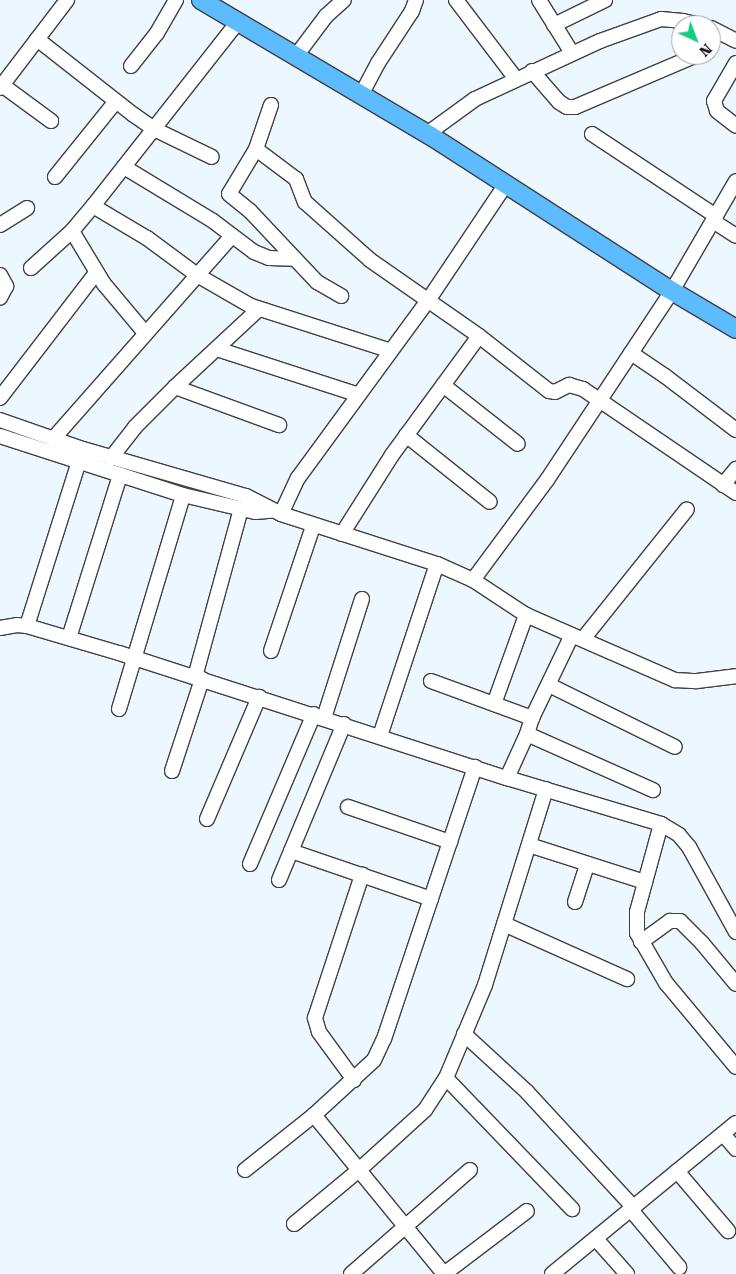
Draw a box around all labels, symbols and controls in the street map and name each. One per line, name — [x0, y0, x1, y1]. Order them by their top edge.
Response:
north arrow — [671, 15, 721, 65]
text: N — [696, 41, 715, 60]

